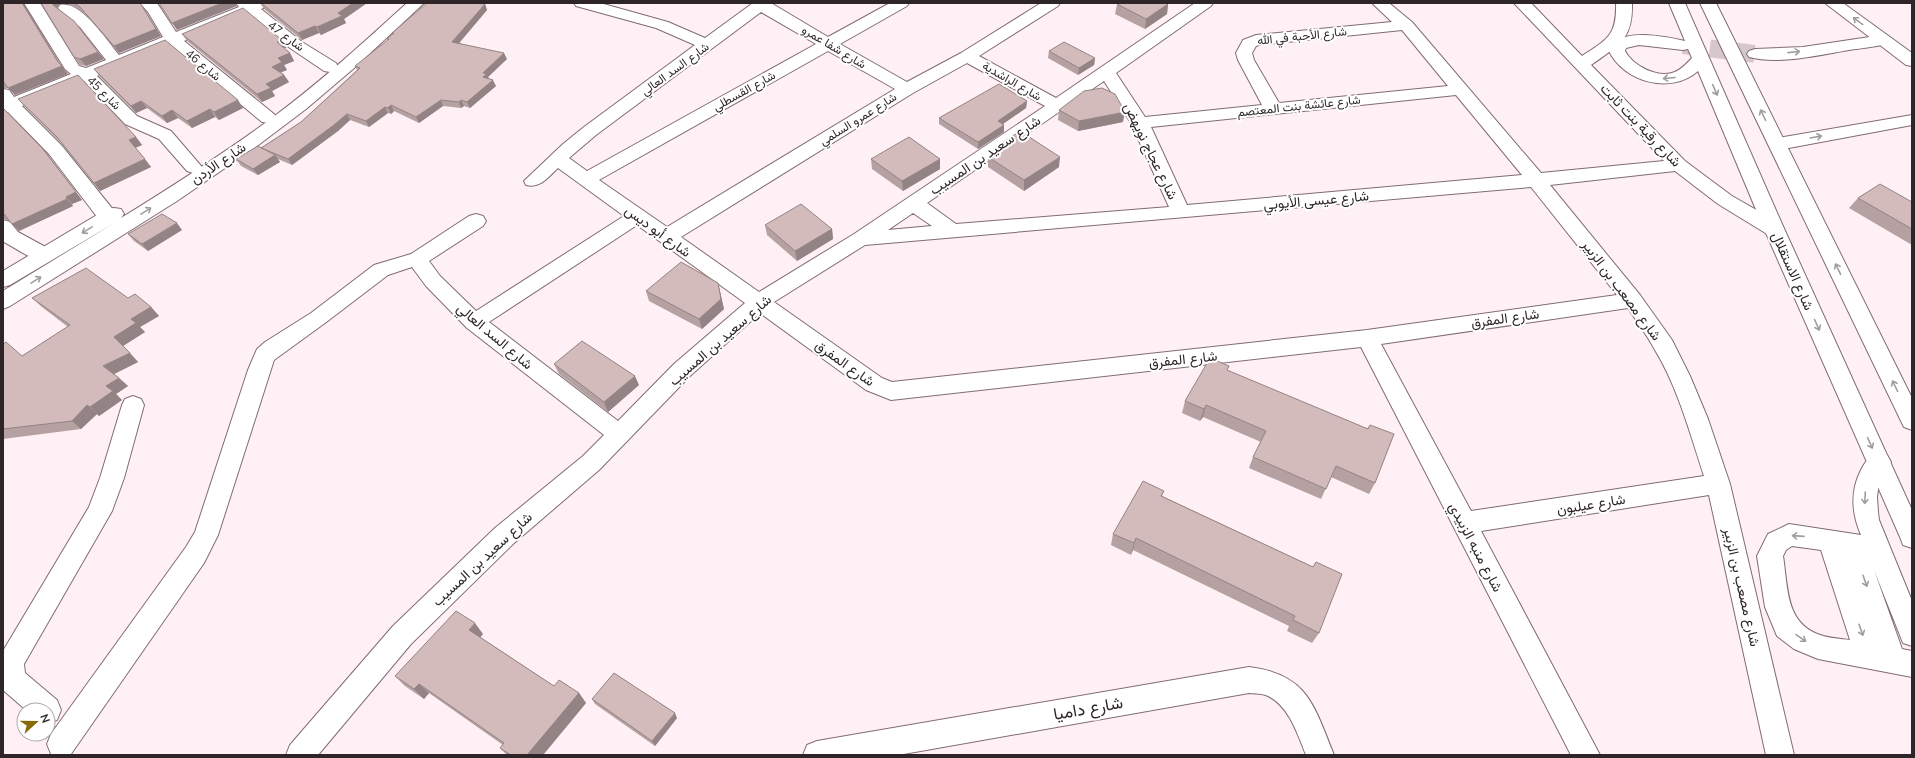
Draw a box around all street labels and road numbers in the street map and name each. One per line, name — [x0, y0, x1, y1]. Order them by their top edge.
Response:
street label: شارع 47 — [264, 17, 307, 56]
street label: شارع شفا عمرو — [799, 22, 869, 73]
street label: شارع الأحبة في الله — [1256, 23, 1348, 51]
street label: شارع السد العالي — [638, 39, 714, 101]
street label: شارع 46 — [181, 45, 224, 85]
street label: شارع الراشدية — [979, 58, 1045, 105]
street label: شارع القسطلي — [710, 67, 779, 117]
street label: شارع 45 — [83, 73, 124, 114]
street label: شارع رقية بنت ثابت — [1595, 80, 1685, 172]
street label: شارع عمرو السلمي — [816, 89, 901, 151]
street label: شارع عائشة بنت المعتصم — [1237, 92, 1362, 121]
street label: شارع عجاج نويهض — [1118, 100, 1182, 203]
street label: شارع سعيد بن المسيب — [926, 111, 1045, 201]
street label: شارع الأردن — [187, 138, 250, 190]
street label: شارع عيسى الأيوبي — [1263, 186, 1370, 217]
street label: شارع أبو ديس — [620, 201, 695, 263]
street label: شارع الاستقلال — [1766, 229, 1818, 314]
street label: شارع مصعب بن الزبير — [1576, 235, 1666, 345]
street label: شارع سعيد بن المسيب — [665, 291, 776, 391]
street label: شارع السد العالي — [451, 299, 537, 375]
street label: شارع المفرق — [1470, 304, 1541, 334]
street label: شارع المفرق — [811, 336, 878, 392]
street label: شارع المفرق — [1148, 346, 1218, 374]
street label: شارع عيلبون — [1555, 490, 1627, 520]
street label: شارع منبه الزبيدي — [1442, 499, 1507, 596]
street label: شارع سعيد بن المسيب — [428, 508, 537, 611]
street label: شارع مصعب بن الزبير — [1717, 525, 1764, 649]
street label: شارع داميا — [1051, 691, 1125, 726]

